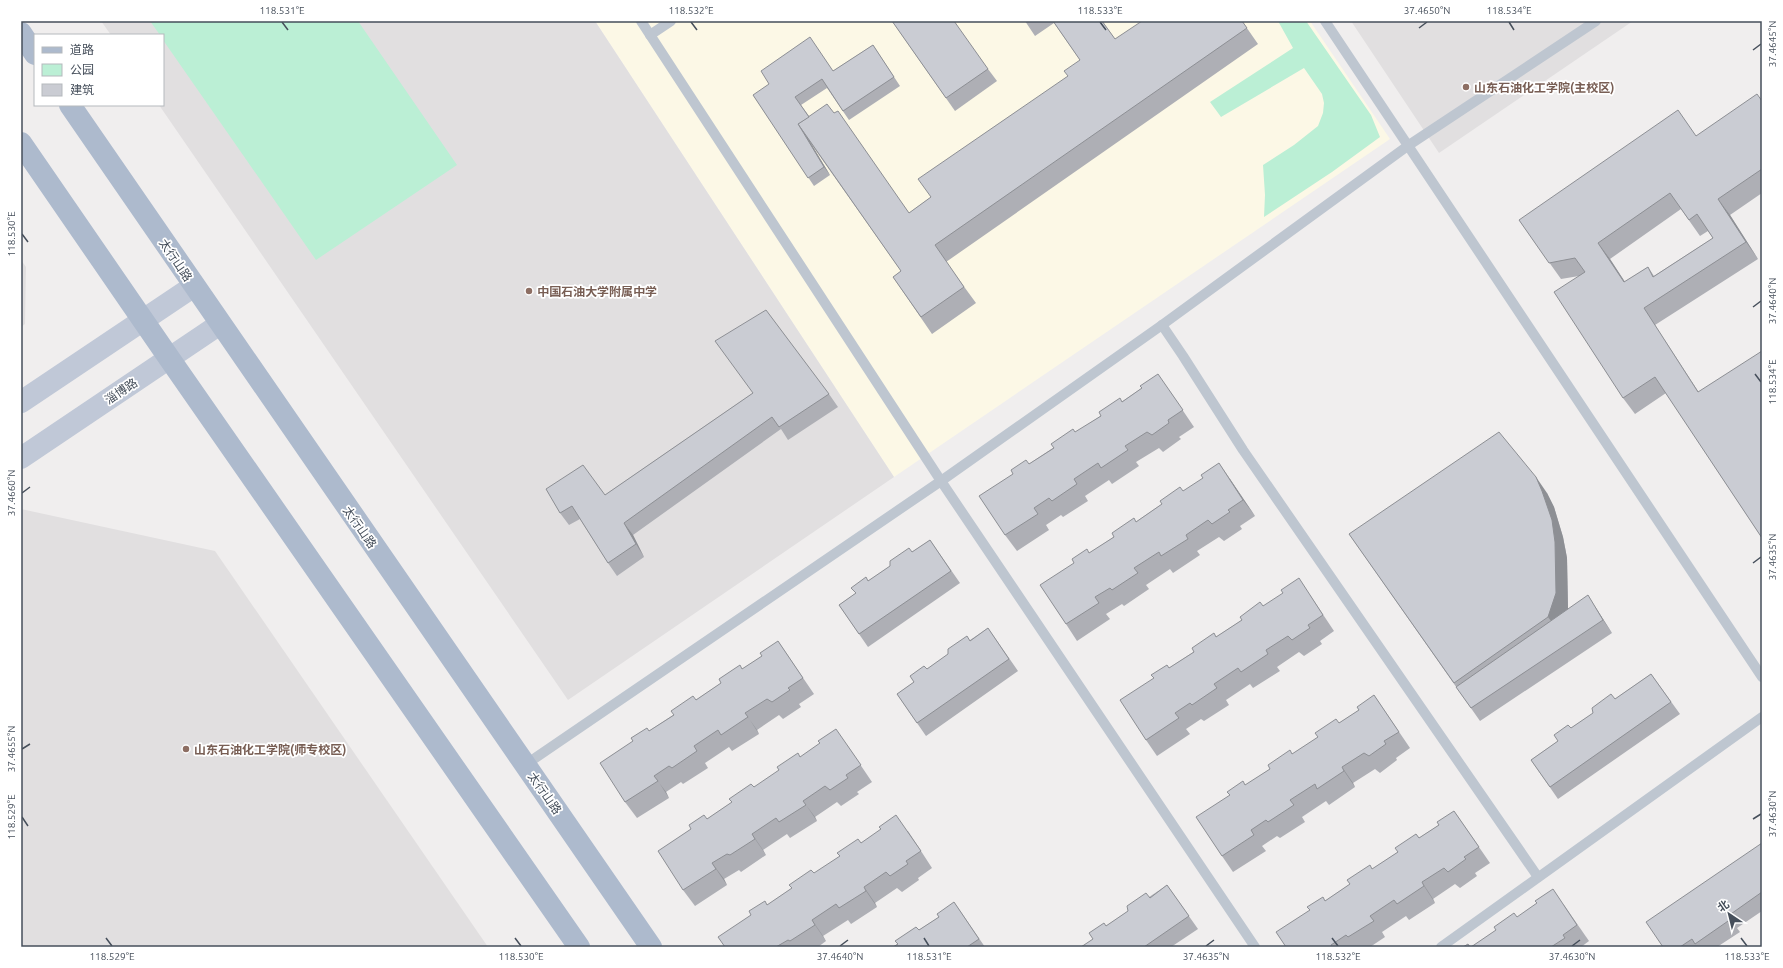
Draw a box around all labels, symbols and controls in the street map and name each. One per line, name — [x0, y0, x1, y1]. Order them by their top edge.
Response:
text: 118.531°E — [259, 5, 305, 16]
text: 118.532°E — [668, 5, 714, 16]
text: 118.533°E — [1077, 5, 1123, 16]
text: 37.4650°N — [1404, 5, 1450, 16]
text: 118.534°E — [1486, 5, 1532, 16]
text: 37.4645°N — [1767, 21, 1778, 67]
legend — [34, 34, 164, 106]
text: 道路 — [70, 43, 94, 56]
text: 公园 — [70, 63, 94, 76]
place label: 山东石油化工学院(主校区) — [1474, 81, 1614, 95]
marker: 山东石油化工学院(主校区) — [1461, 82, 1471, 92]
text: 建筑 — [70, 83, 94, 96]
text: 118.530°E — [6, 211, 17, 257]
street label: 太行山路 — [157, 236, 195, 284]
text: 37.4640°N — [1767, 278, 1778, 324]
place label: 中国石油大学附属中学 — [537, 285, 657, 298]
marker: 中国石油大学附属中学 — [524, 286, 534, 296]
text: 118.534°E — [1767, 359, 1778, 405]
street label: 淄博路 — [102, 376, 140, 406]
text: 37.4660°N — [6, 470, 17, 516]
street label: 太行山路 — [341, 504, 379, 550]
text: 37.4635°N — [1767, 534, 1778, 580]
text: 37.4655°N — [6, 726, 17, 772]
place label: 山东石油化工学院(师专校区) — [194, 743, 346, 757]
marker: 山东石油化工学院(师专校区) — [181, 744, 191, 754]
street label: 太行山路 — [526, 770, 564, 816]
text: 37.4630°N — [1767, 791, 1778, 837]
text: 118.529°E — [6, 794, 17, 840]
north arrow — [1709, 894, 1749, 934]
text: 北 — [1715, 898, 1731, 914]
text: 118.529°E — [89, 951, 135, 962]
text: 118.530°E — [498, 951, 544, 962]
text: 37.4640°N — [817, 951, 863, 962]
text: 118.531°E — [906, 951, 952, 962]
text: 37.4635°N — [1183, 951, 1229, 962]
text: 118.532°E — [1315, 951, 1361, 962]
text: 37.4630°N — [1549, 951, 1595, 962]
text: 118.533°E — [1724, 951, 1770, 962]

